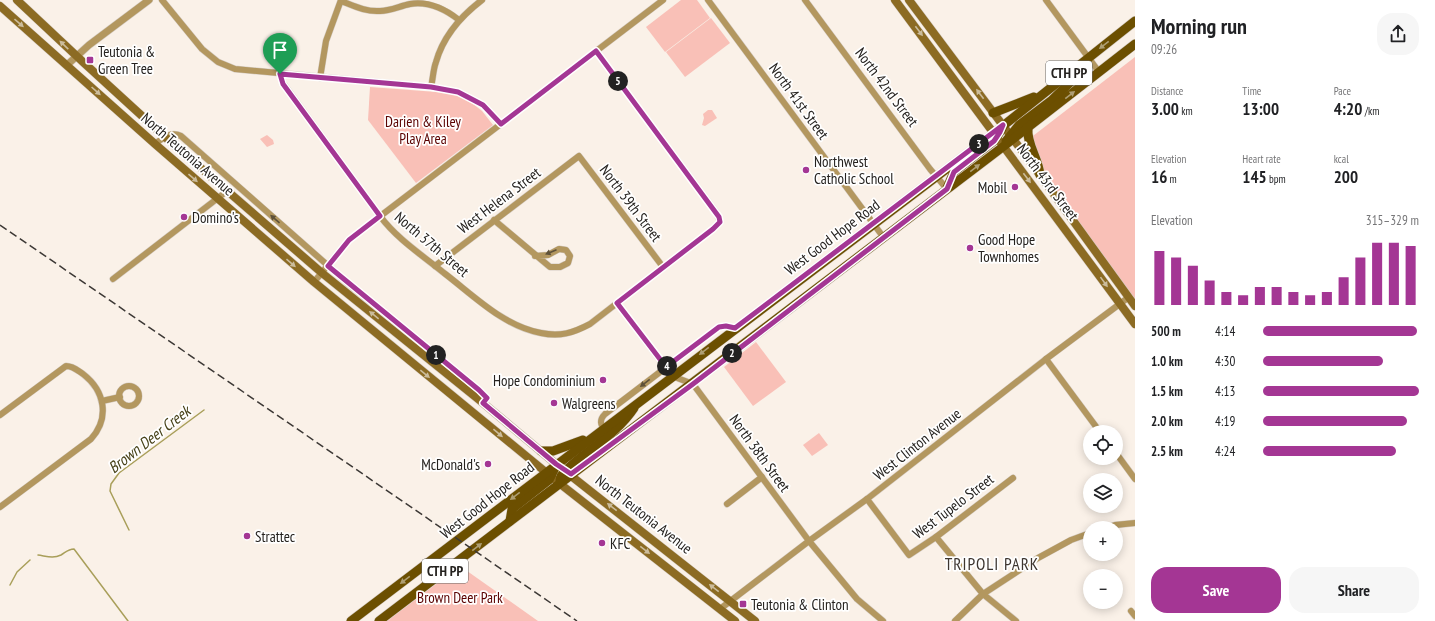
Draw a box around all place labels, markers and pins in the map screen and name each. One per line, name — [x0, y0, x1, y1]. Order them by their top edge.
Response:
pin — [263, 33, 297, 74]
place label: Teutonia & Green Tree — [98, 42, 155, 78]
marker: Teutonia & Green Tree — [85, 55, 95, 65]
pin: 5 — [608, 71, 628, 91]
pin: 3 — [969, 134, 989, 154]
place label: Northwest Catholic School — [814, 152, 894, 188]
marker: Northwest Catholic School — [801, 165, 811, 175]
place label: Mobil — [978, 178, 1008, 197]
marker: Mobil — [1010, 182, 1020, 192]
place label: Domino's — [192, 208, 239, 227]
marker: Domino's — [179, 212, 189, 222]
place label: Good Hope Townhomes — [978, 230, 1039, 266]
marker: Good Hope Townhomes — [965, 243, 975, 253]
pin: 2 — [722, 343, 742, 363]
pin: 1 — [426, 345, 446, 365]
pin: 4 — [657, 356, 677, 376]
place label: Hope Condominium — [493, 371, 595, 390]
marker: Hope Condominium — [598, 375, 608, 385]
place label: Walgreens — [562, 394, 616, 413]
marker: Walgreens — [549, 398, 559, 408]
place label: McDonald's — [421, 455, 480, 474]
marker: McDonald's — [483, 459, 493, 469]
place label: Strattec — [255, 527, 296, 546]
marker: Strattec — [242, 531, 252, 541]
place label: KFC — [610, 534, 631, 553]
marker: KFC — [597, 538, 607, 548]
place label: Teutonia & Clinton — [751, 595, 849, 614]
marker: Teutonia & Clinton — [738, 599, 748, 609]

